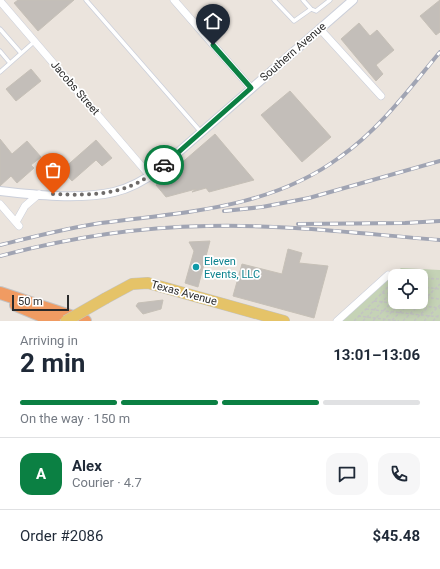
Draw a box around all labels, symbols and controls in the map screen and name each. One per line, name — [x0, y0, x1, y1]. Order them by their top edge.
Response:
pin — [196, 4, 230, 45]
icon: home — [202, 10, 224, 32]
street label: Southern Avenue — [257, 20, 329, 84]
street label: Jacobs Street — [48, 58, 102, 118]
courier — [144, 145, 184, 185]
pin — [36, 153, 70, 194]
icon: car — [153, 154, 175, 176]
icon: bag — [42, 159, 64, 181]
place label: Eleven Events, LLC — [204, 255, 260, 281]
marker: Eleven Events, LLC — [191, 262, 201, 272]
map controls — [388, 269, 428, 309]
button: locate — [388, 269, 428, 309]
street label: Texas Avenue — [150, 278, 219, 308]
scale bar — [12, 293, 69, 312]
text: 50 m — [18, 295, 43, 308]
text: Arriving in — [20, 333, 78, 348]
text: 13:01–13:06 — [333, 346, 420, 364]
text: 2 min — [20, 348, 85, 378]
text: On the way · 150 m — [20, 411, 130, 426]
button: chat — [326, 453, 368, 495]
button: phone — [378, 453, 420, 495]
text: Alex — [72, 457, 102, 475]
text: A — [36, 465, 46, 483]
text: Courier · 4.7 — [72, 475, 142, 490]
text: Order #2086 — [20, 527, 103, 545]
text: $45.48 — [373, 527, 420, 545]

